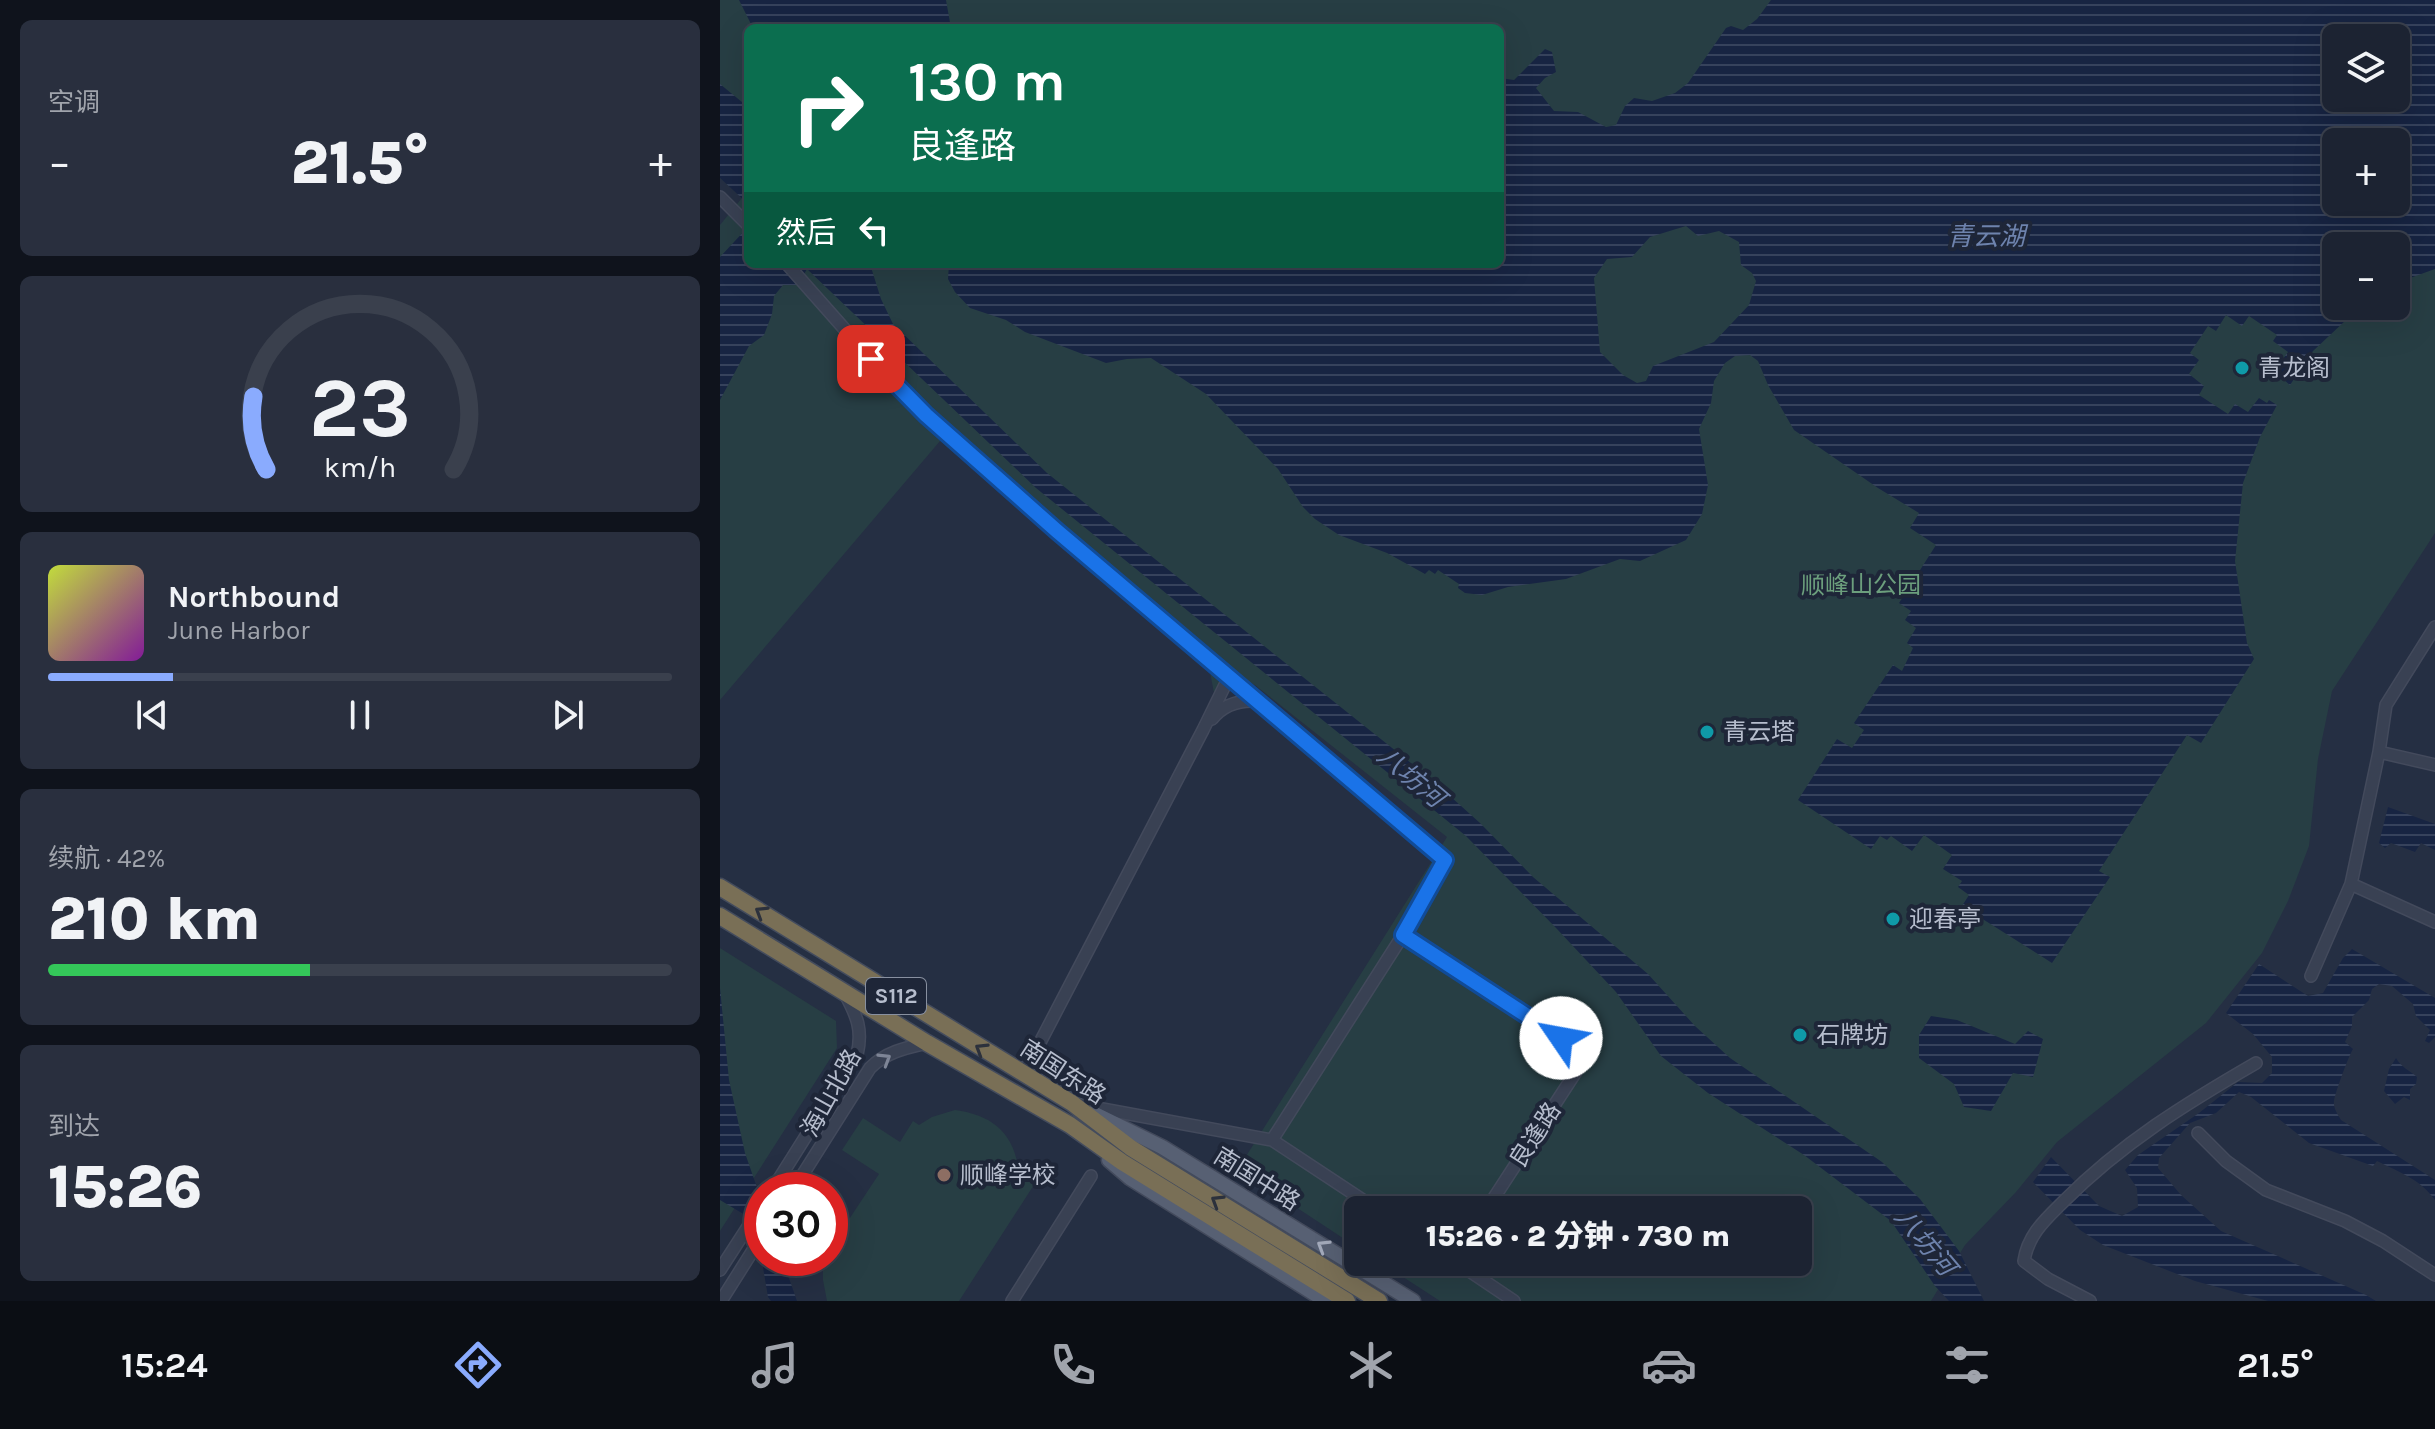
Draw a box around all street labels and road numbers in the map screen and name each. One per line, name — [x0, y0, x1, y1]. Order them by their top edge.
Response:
road number: S112 — [866, 978, 926, 1014]
street label: 南国东路 — [1015, 1034, 1111, 1110]
street label: 海山北路 — [795, 1044, 867, 1142]
street label: 良逢路 — [1504, 1097, 1566, 1173]
street label: 南国中路 — [1209, 1142, 1305, 1216]

